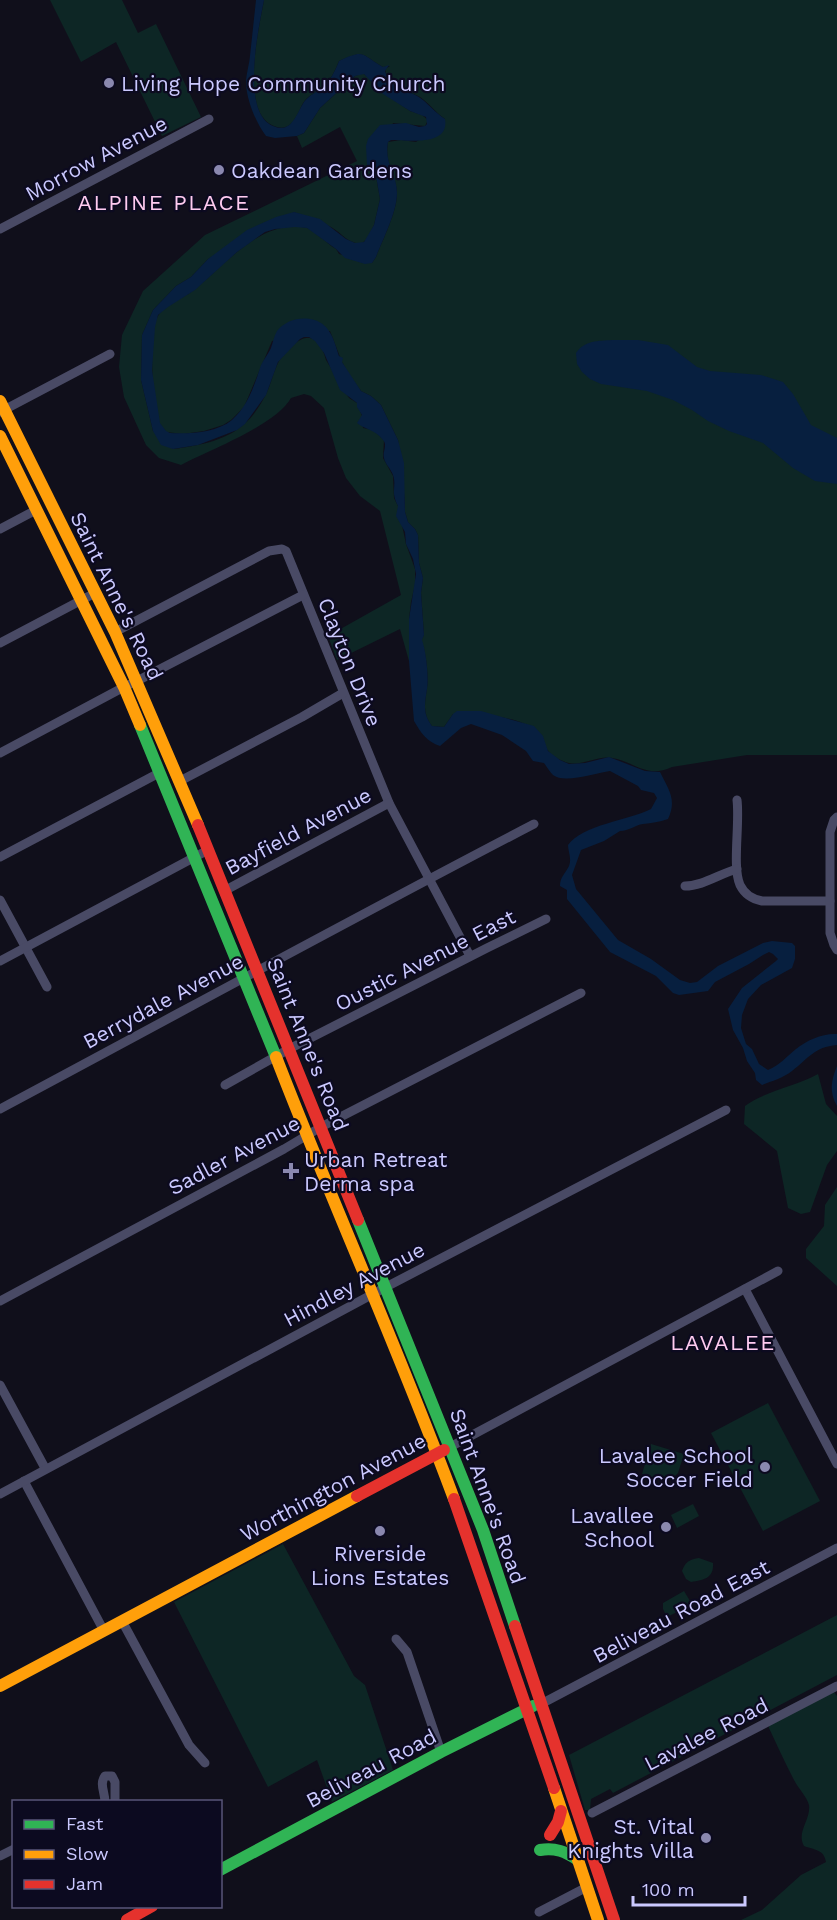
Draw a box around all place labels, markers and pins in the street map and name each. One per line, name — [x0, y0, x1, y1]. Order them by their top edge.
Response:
place label: Living Hope Community Church — [121, 71, 445, 96]
marker: Living Hope Community Church — [102, 76, 116, 90]
place label: Oakdean Gardens — [231, 158, 412, 183]
marker: Oakdean Gardens — [212, 163, 226, 177]
place label: Urban Retreat Derma spa — [304, 1147, 448, 1196]
marker: Urban Retreat Derma spa — [282, 1162, 300, 1180]
place label: Lavalee School Soccer Field — [599, 1443, 754, 1492]
marker: Lavalee School Soccer Field — [758, 1460, 772, 1474]
place label: Lavallee School — [570, 1503, 655, 1552]
marker: Lavallee School — [659, 1520, 673, 1534]
marker: Riverside Lions Estates — [373, 1524, 387, 1538]
place label: Riverside Lions Estates — [311, 1541, 449, 1590]
place label: St. Vital Knights Villa — [567, 1814, 695, 1863]
marker: St. Vital Knights Villa — [699, 1831, 713, 1845]

